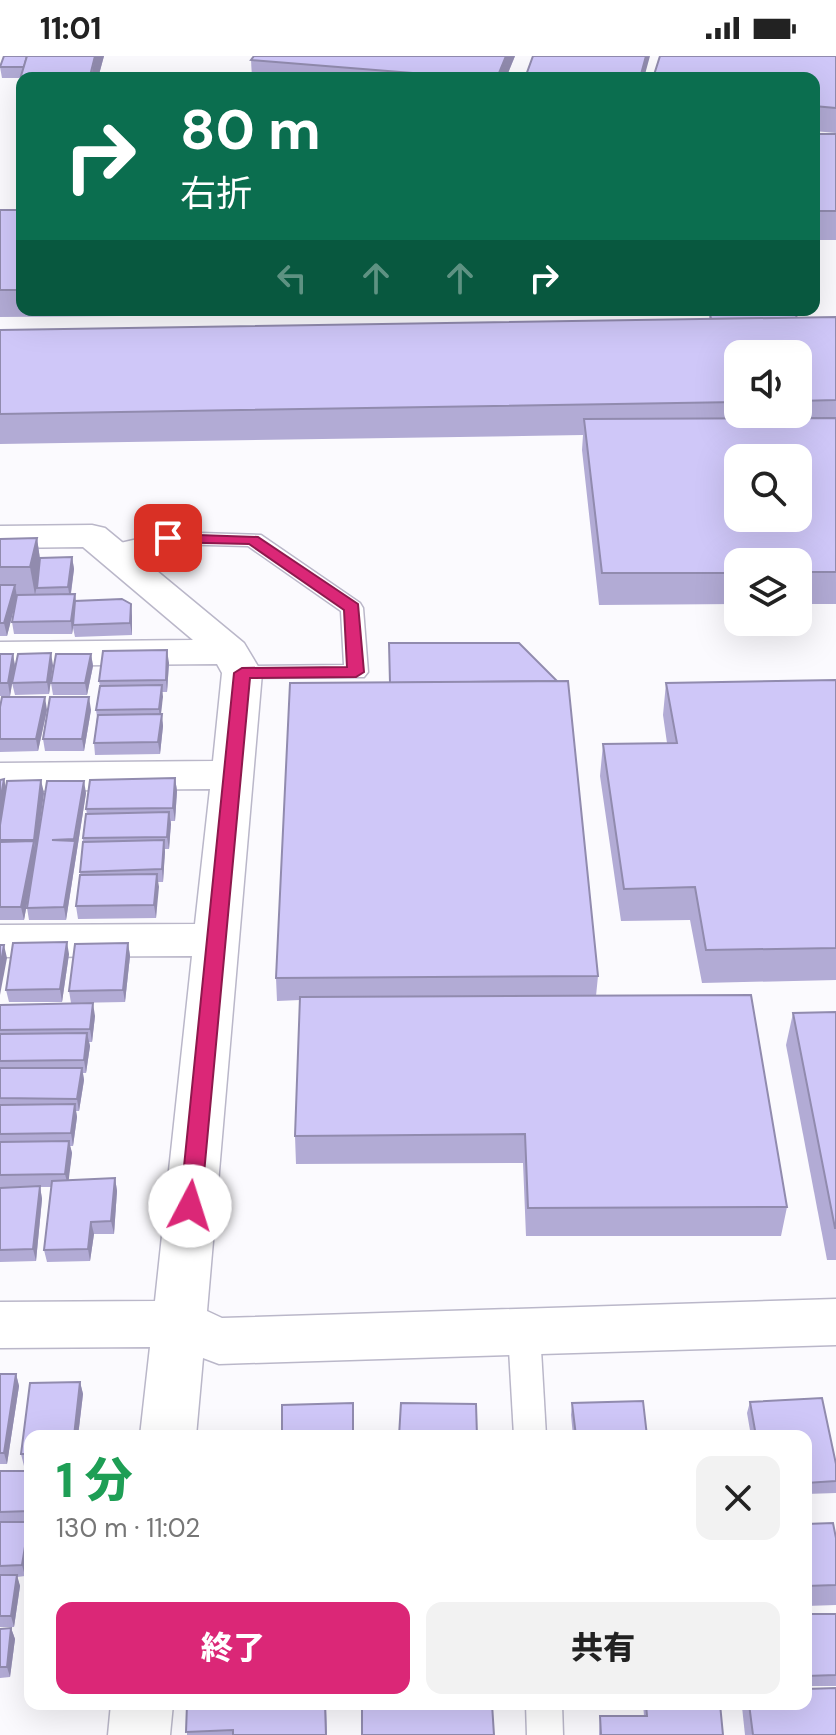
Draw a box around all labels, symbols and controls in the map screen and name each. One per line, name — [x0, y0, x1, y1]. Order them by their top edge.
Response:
text: 11:01 — [40, 9, 102, 48]
text: 80 m — [180, 93, 321, 166]
icon: right — [48, 104, 152, 208]
text: 右折 — [180, 170, 252, 217]
icon: left — [270, 256, 314, 300]
icon: ahead — [354, 256, 398, 300]
icon: ahead — [438, 256, 482, 300]
icon: right — [522, 256, 566, 300]
map controls — [724, 340, 812, 636]
button: sound — [724, 340, 812, 428]
button: search — [724, 444, 812, 532]
pin — [134, 504, 202, 572]
icon: arrive — [146, 516, 190, 560]
button: layers — [724, 548, 812, 636]
position arrow — [148, 1164, 232, 1248]
text: 1 分 — [56, 1449, 133, 1512]
button: close — [696, 1456, 780, 1540]
text: 130 m · 11:02 — [56, 1511, 200, 1545]
button: 終了 — [56, 1602, 410, 1694]
button: 共有 — [426, 1602, 780, 1694]

